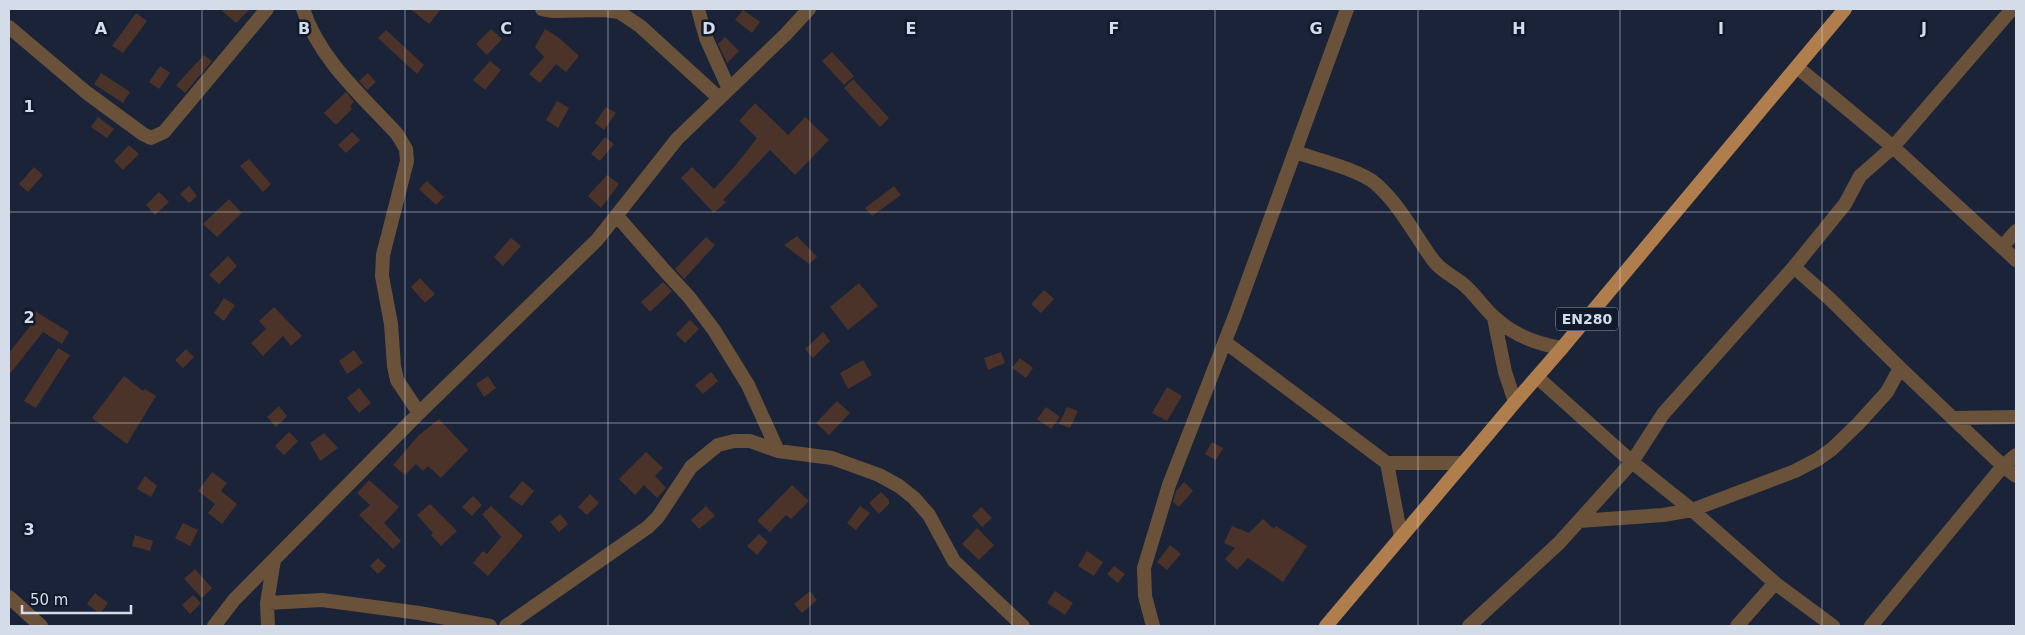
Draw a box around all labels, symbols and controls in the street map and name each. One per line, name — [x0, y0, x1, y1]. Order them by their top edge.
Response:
text: A — [95, 19, 108, 38]
text: B — [298, 19, 310, 38]
text: C — [500, 19, 512, 38]
text: D — [702, 19, 716, 38]
text: E — [906, 19, 916, 38]
text: F — [1109, 19, 1119, 38]
text: G — [1309, 19, 1323, 38]
text: H — [1512, 19, 1526, 38]
text: I — [1718, 19, 1724, 38]
text: J — [1920, 19, 1927, 38]
text: 1 — [23, 97, 35, 116]
text: 2 — [23, 308, 35, 327]
road number: EN280 — [1556, 308, 1618, 330]
text: 3 — [23, 520, 35, 539]
scale bar — [22, 582, 131, 614]
text: 50 m — [30, 591, 68, 609]

